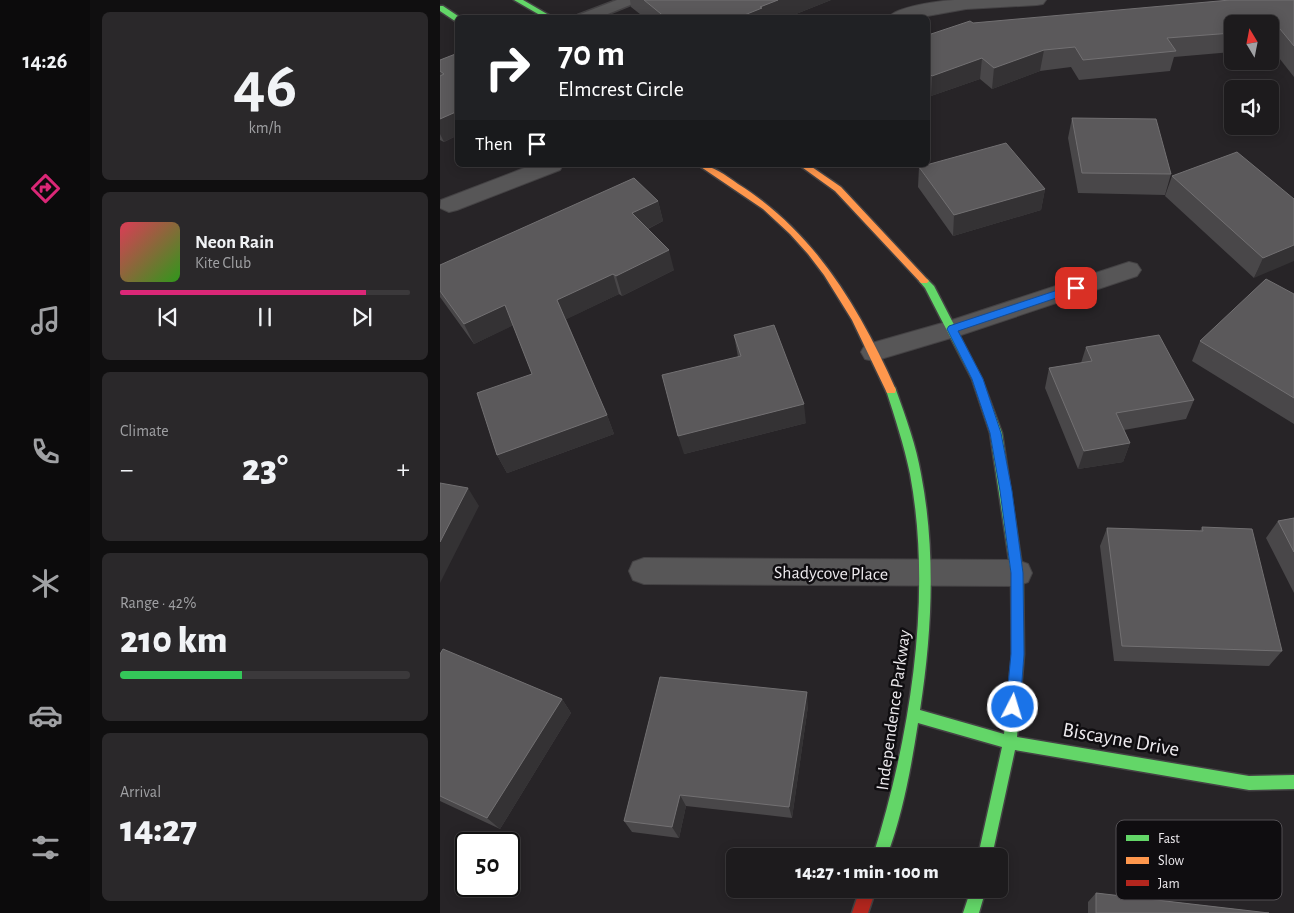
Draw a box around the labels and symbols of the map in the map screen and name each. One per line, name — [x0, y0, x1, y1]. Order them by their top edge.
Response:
north arrow — [1224, 15, 1279, 70]
pin — [1055, 267, 1097, 309]
street label: Shadycove Place — [774, 564, 888, 584]
street label: Independence Parkway — [874, 628, 914, 792]
position arrow — [986, 680, 1038, 732]
street label: Biscayne Drive — [1061, 719, 1181, 760]
legend — [1116, 820, 1282, 900]
speed limit sign: 50 — [455, 832, 520, 897]
text: Fast — [1158, 832, 1180, 846]
text: Slow — [1158, 854, 1185, 868]
text: Jam — [1158, 877, 1180, 891]

